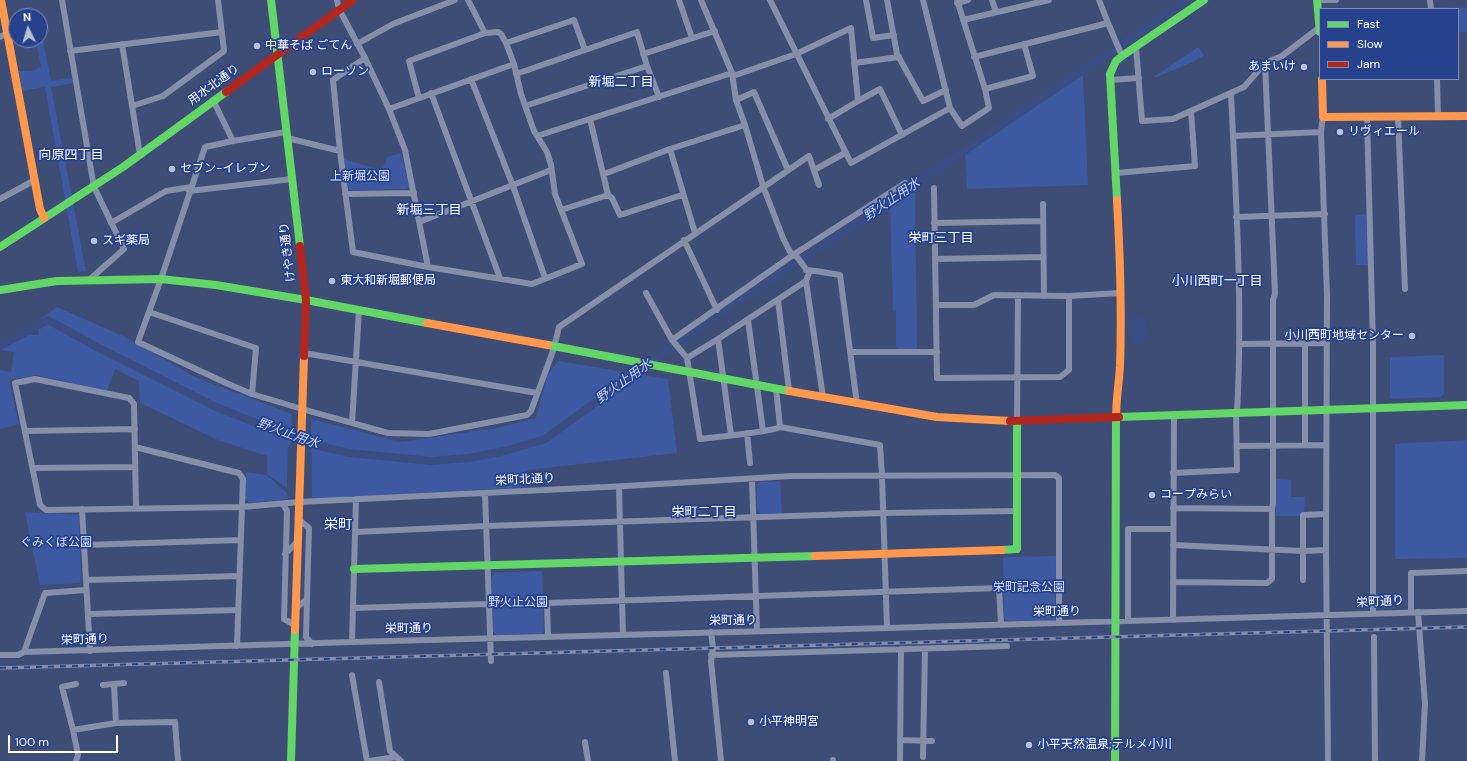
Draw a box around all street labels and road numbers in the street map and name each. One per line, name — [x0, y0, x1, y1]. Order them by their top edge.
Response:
street label: 用水北通り — [185, 62, 243, 108]
street label: けやき通り — [277, 221, 299, 283]
street label: 栄町北通り — [495, 471, 555, 489]
street label: 栄町通り — [1356, 594, 1404, 610]
street label: 栄町通り — [1033, 604, 1081, 620]
street label: 栄町通り — [709, 613, 757, 629]
street label: 栄町通り — [385, 621, 433, 637]
street label: 栄町通り — [61, 632, 109, 648]

